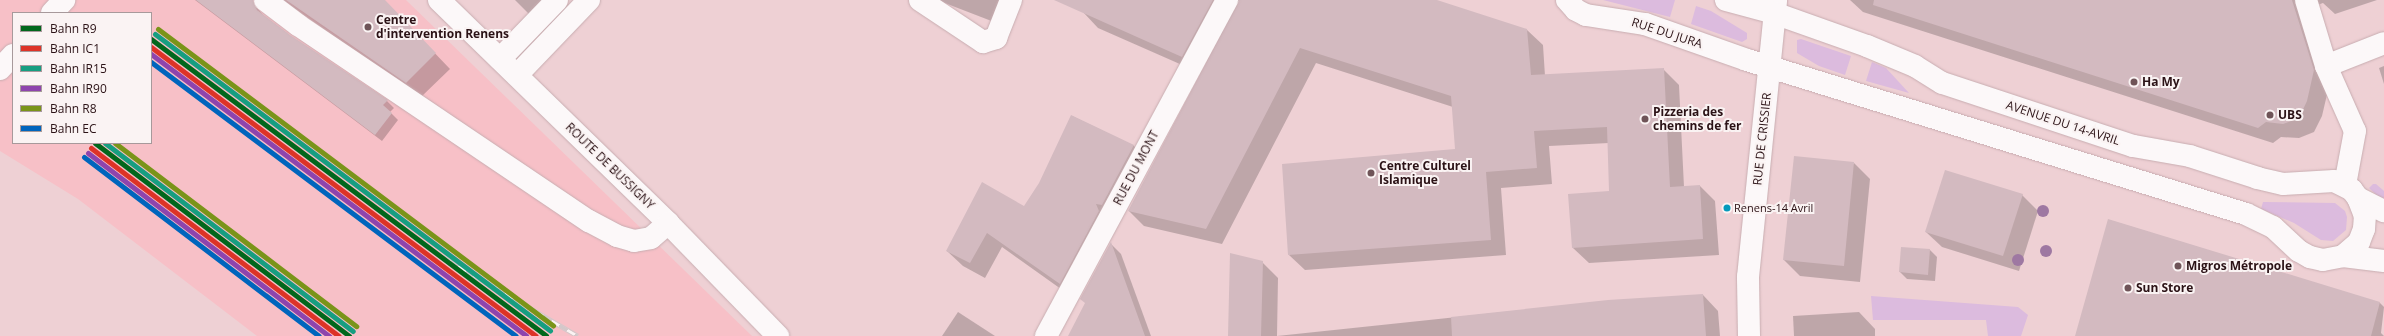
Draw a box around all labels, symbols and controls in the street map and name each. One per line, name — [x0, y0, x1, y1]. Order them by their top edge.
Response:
legend — [12, 12, 152, 144]
place label: Centre d'intervention Renens — [376, 13, 509, 41]
street label: RUE DU JURA — [1630, 15, 1704, 51]
text: Bahn R9 — [50, 20, 97, 37]
marker: Centre d'intervention Renens — [363, 22, 373, 32]
text: Bahn IC1 — [50, 40, 100, 57]
text: Bahn IR15 — [50, 60, 107, 77]
place label: Ha My — [2142, 75, 2180, 89]
marker: Ha My — [2129, 77, 2139, 87]
text: Bahn IR90 — [50, 80, 107, 97]
street label: RUE DE CRISSIER — [1750, 92, 1774, 186]
street label: AVENUE DU 14-AVRIL — [2004, 98, 2122, 148]
text: Bahn R8 — [50, 100, 97, 117]
place label: Pizzeria des chemins de fer — [1653, 105, 1742, 133]
place label: UBS — [2278, 108, 2302, 122]
marker: UBS — [2265, 110, 2275, 120]
marker: Pizzeria des chemins de fer — [1640, 114, 1650, 124]
text: Bahn EC — [50, 120, 96, 137]
street label: ROUTE DE BUSSIGNY — [563, 120, 657, 212]
street label: RUE DU MONT — [1110, 128, 1162, 208]
place label: Centre Culturel Islamique — [1379, 159, 1471, 187]
marker: Centre Culturel Islamique — [1366, 168, 1376, 178]
place label: Renens-14 Avril — [1734, 201, 1813, 215]
marker: Renens-14 Avril — [1722, 203, 1732, 213]
place label: Migros Métropole — [2186, 259, 2292, 273]
marker: Migros Métropole — [2173, 261, 2183, 271]
place label: Sun Store — [2136, 281, 2193, 295]
marker: Sun Store — [2123, 283, 2133, 293]

